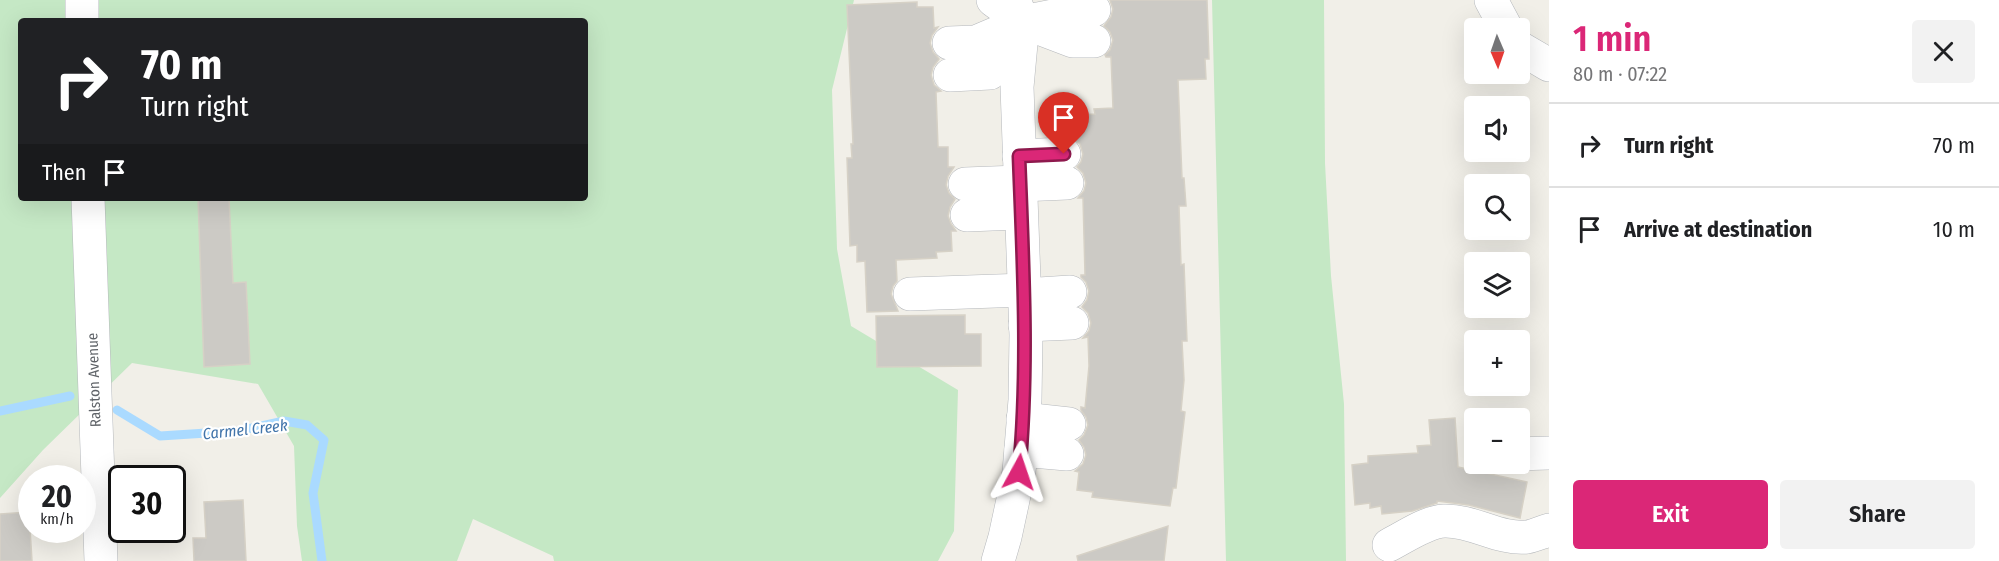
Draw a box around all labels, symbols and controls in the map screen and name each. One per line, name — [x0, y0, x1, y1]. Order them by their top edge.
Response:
text: 1 min — [1573, 17, 1651, 61]
north arrow — [1464, 18, 1530, 84]
map controls — [1464, 18, 1530, 474]
button: close — [1912, 20, 1975, 83]
text: 70 m — [141, 40, 222, 90]
icon: right — [42, 42, 120, 120]
text: 80 m · 07:22 — [1573, 62, 1667, 86]
text: Turn right — [141, 91, 249, 123]
pin — [1038, 92, 1089, 154]
button: sound — [1464, 96, 1530, 162]
icon: arrive — [1047, 101, 1080, 134]
icon: right — [1573, 129, 1606, 162]
text: Turn right — [1624, 132, 1713, 159]
text: 70 m — [1933, 132, 1975, 159]
icon: arrive — [98, 156, 131, 189]
text: Then — [42, 159, 86, 186]
button: search — [1464, 174, 1530, 240]
icon: arrive — [1573, 213, 1606, 246]
text: Arrive at destination — [1624, 216, 1812, 243]
text: 10 m — [1933, 216, 1975, 243]
button: layers — [1464, 252, 1530, 318]
button: + — [1464, 330, 1530, 396]
street label: Ralston Avenue — [83, 332, 105, 428]
button: − — [1464, 408, 1530, 474]
water label: Carmel Creek — [202, 416, 289, 443]
position arrow — [987, 440, 1051, 504]
speed limit sign: 30 — [108, 465, 186, 543]
text: 20 — [42, 479, 72, 515]
button: Exit — [1573, 480, 1768, 549]
button: Share — [1780, 480, 1975, 549]
text: km/h — [40, 510, 74, 528]

